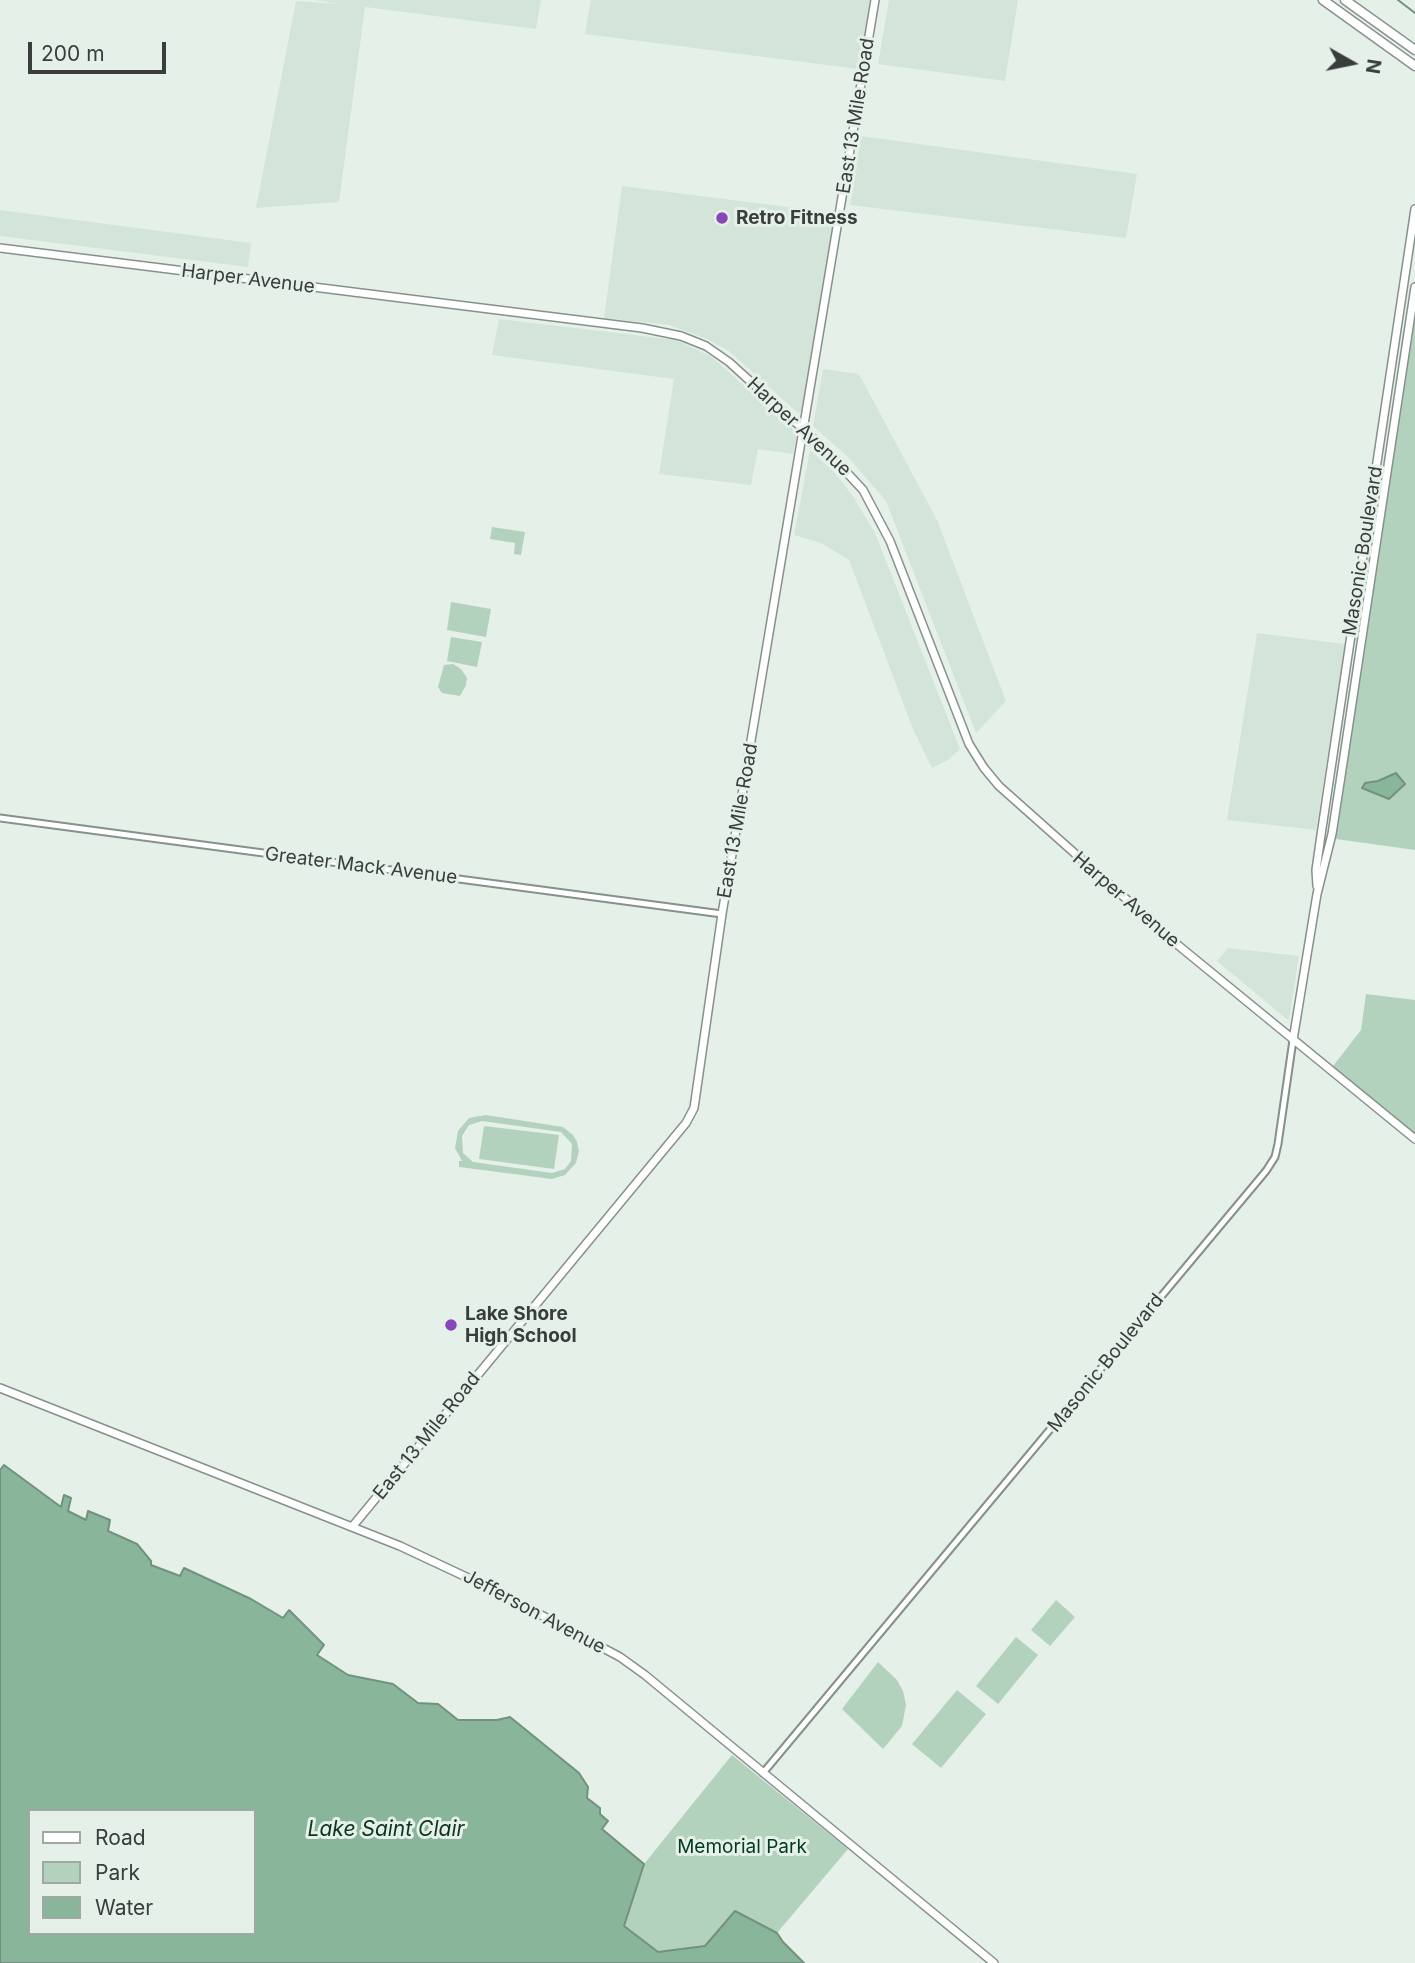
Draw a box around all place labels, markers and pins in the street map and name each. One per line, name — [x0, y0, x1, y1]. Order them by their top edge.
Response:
place label: Retro Fitness — [736, 207, 858, 229]
marker: Retro Fitness — [714, 210, 730, 226]
place label: Lake Shore High School — [465, 1303, 577, 1347]
marker: Lake Shore High School — [443, 1317, 459, 1333]

